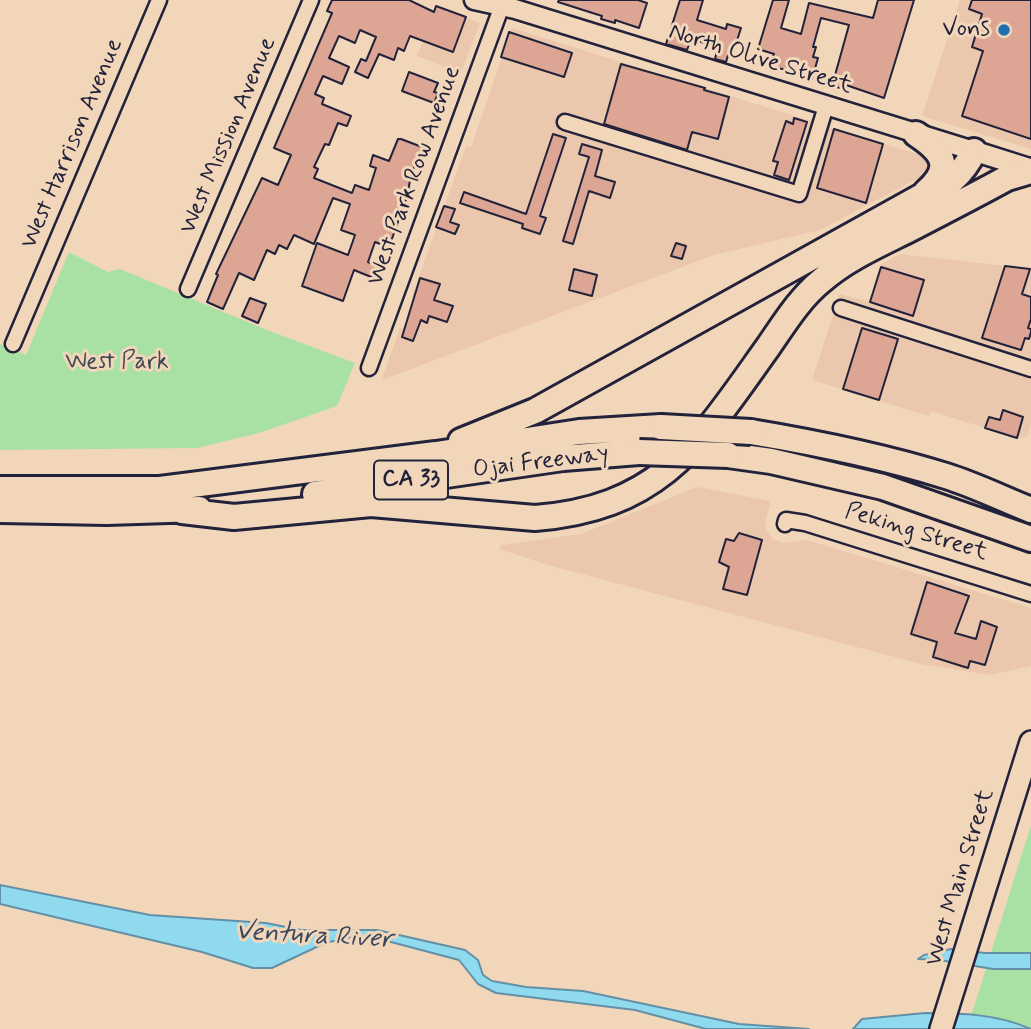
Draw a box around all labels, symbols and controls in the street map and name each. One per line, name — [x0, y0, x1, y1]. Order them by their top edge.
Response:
place label: Vons — [942, 16, 990, 44]
street label: North Olive Street — [665, 18, 855, 102]
marker: Vons — [996, 22, 1012, 38]
street label: West Mission Avenue — [175, 33, 283, 239]
street label: West Harrison Avenue — [16, 35, 130, 253]
street label: West Park Row Avenue — [362, 62, 468, 290]
park label: West Park — [65, 349, 169, 377]
street label: Ojai Freeway — [471, 440, 611, 486]
road number: CA 33 — [374, 460, 448, 500]
street label: Peking Street — [841, 498, 991, 568]
street label: West Main Street — [920, 786, 1002, 970]
water label: Ventura River — [235, 917, 393, 957]

